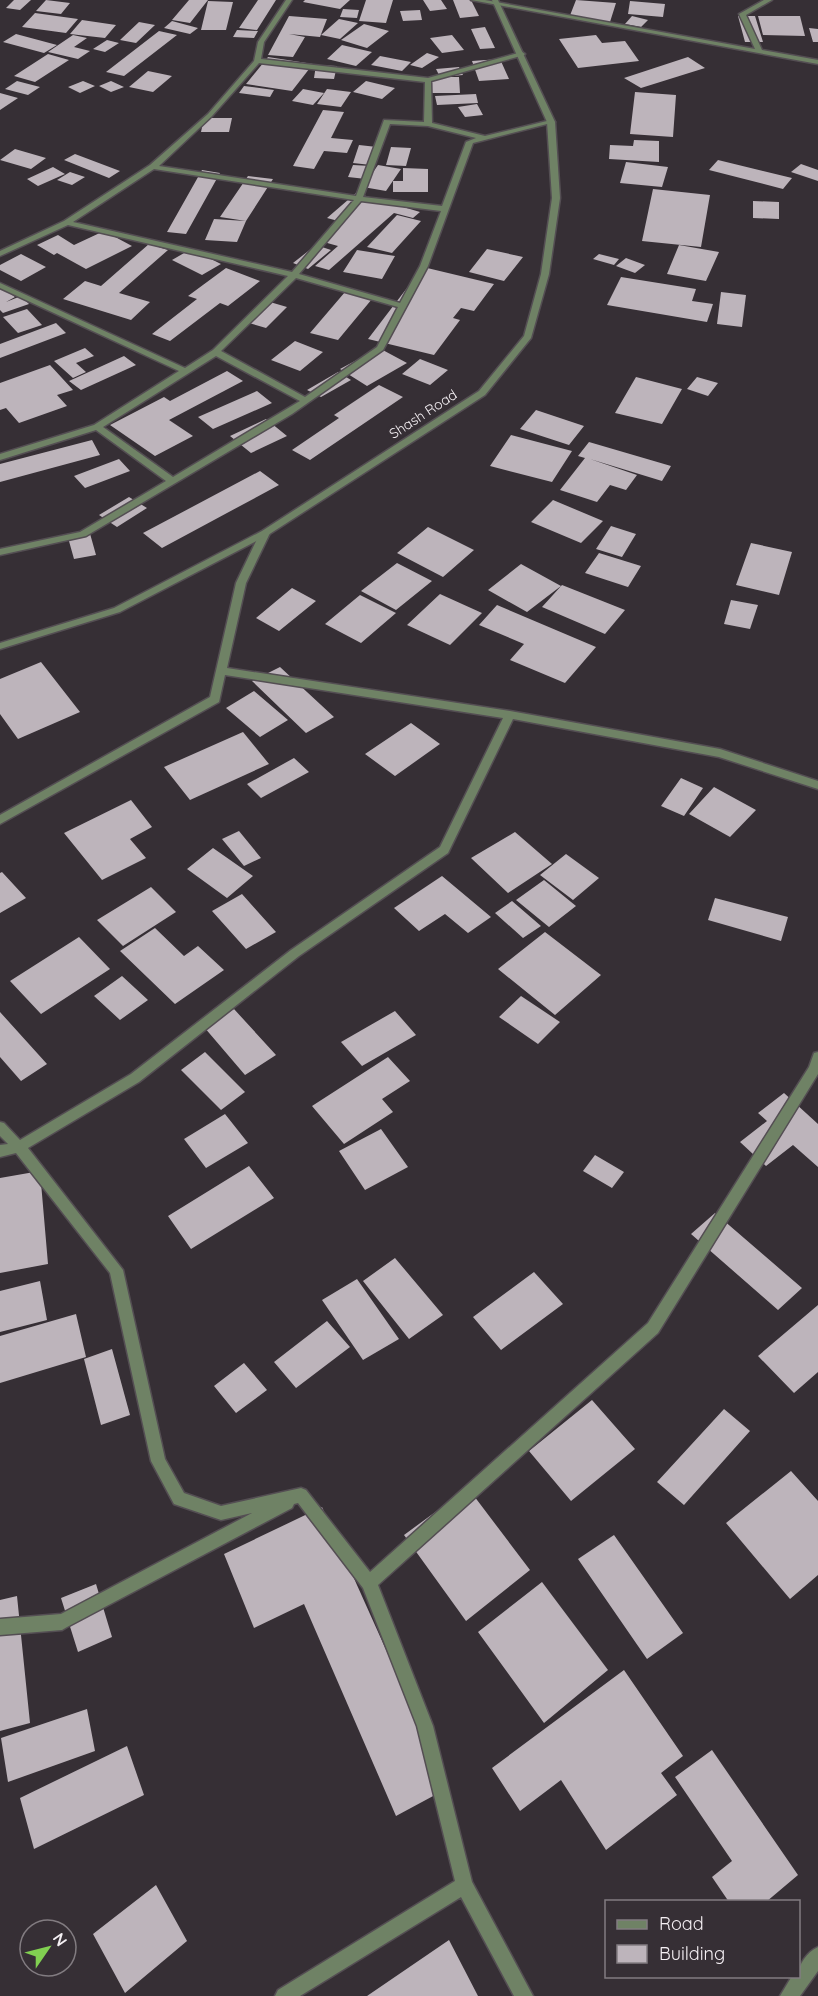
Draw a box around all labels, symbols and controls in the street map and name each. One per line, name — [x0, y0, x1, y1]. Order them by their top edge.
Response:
street label: Shash Road — [386, 385, 460, 443]
legend — [605, 1900, 800, 1978]
text: Road — [659, 1912, 704, 1935]
north arrow — [18, 1918, 78, 1978]
text: N — [49, 1929, 72, 1950]
text: Building — [659, 1942, 725, 1965]

